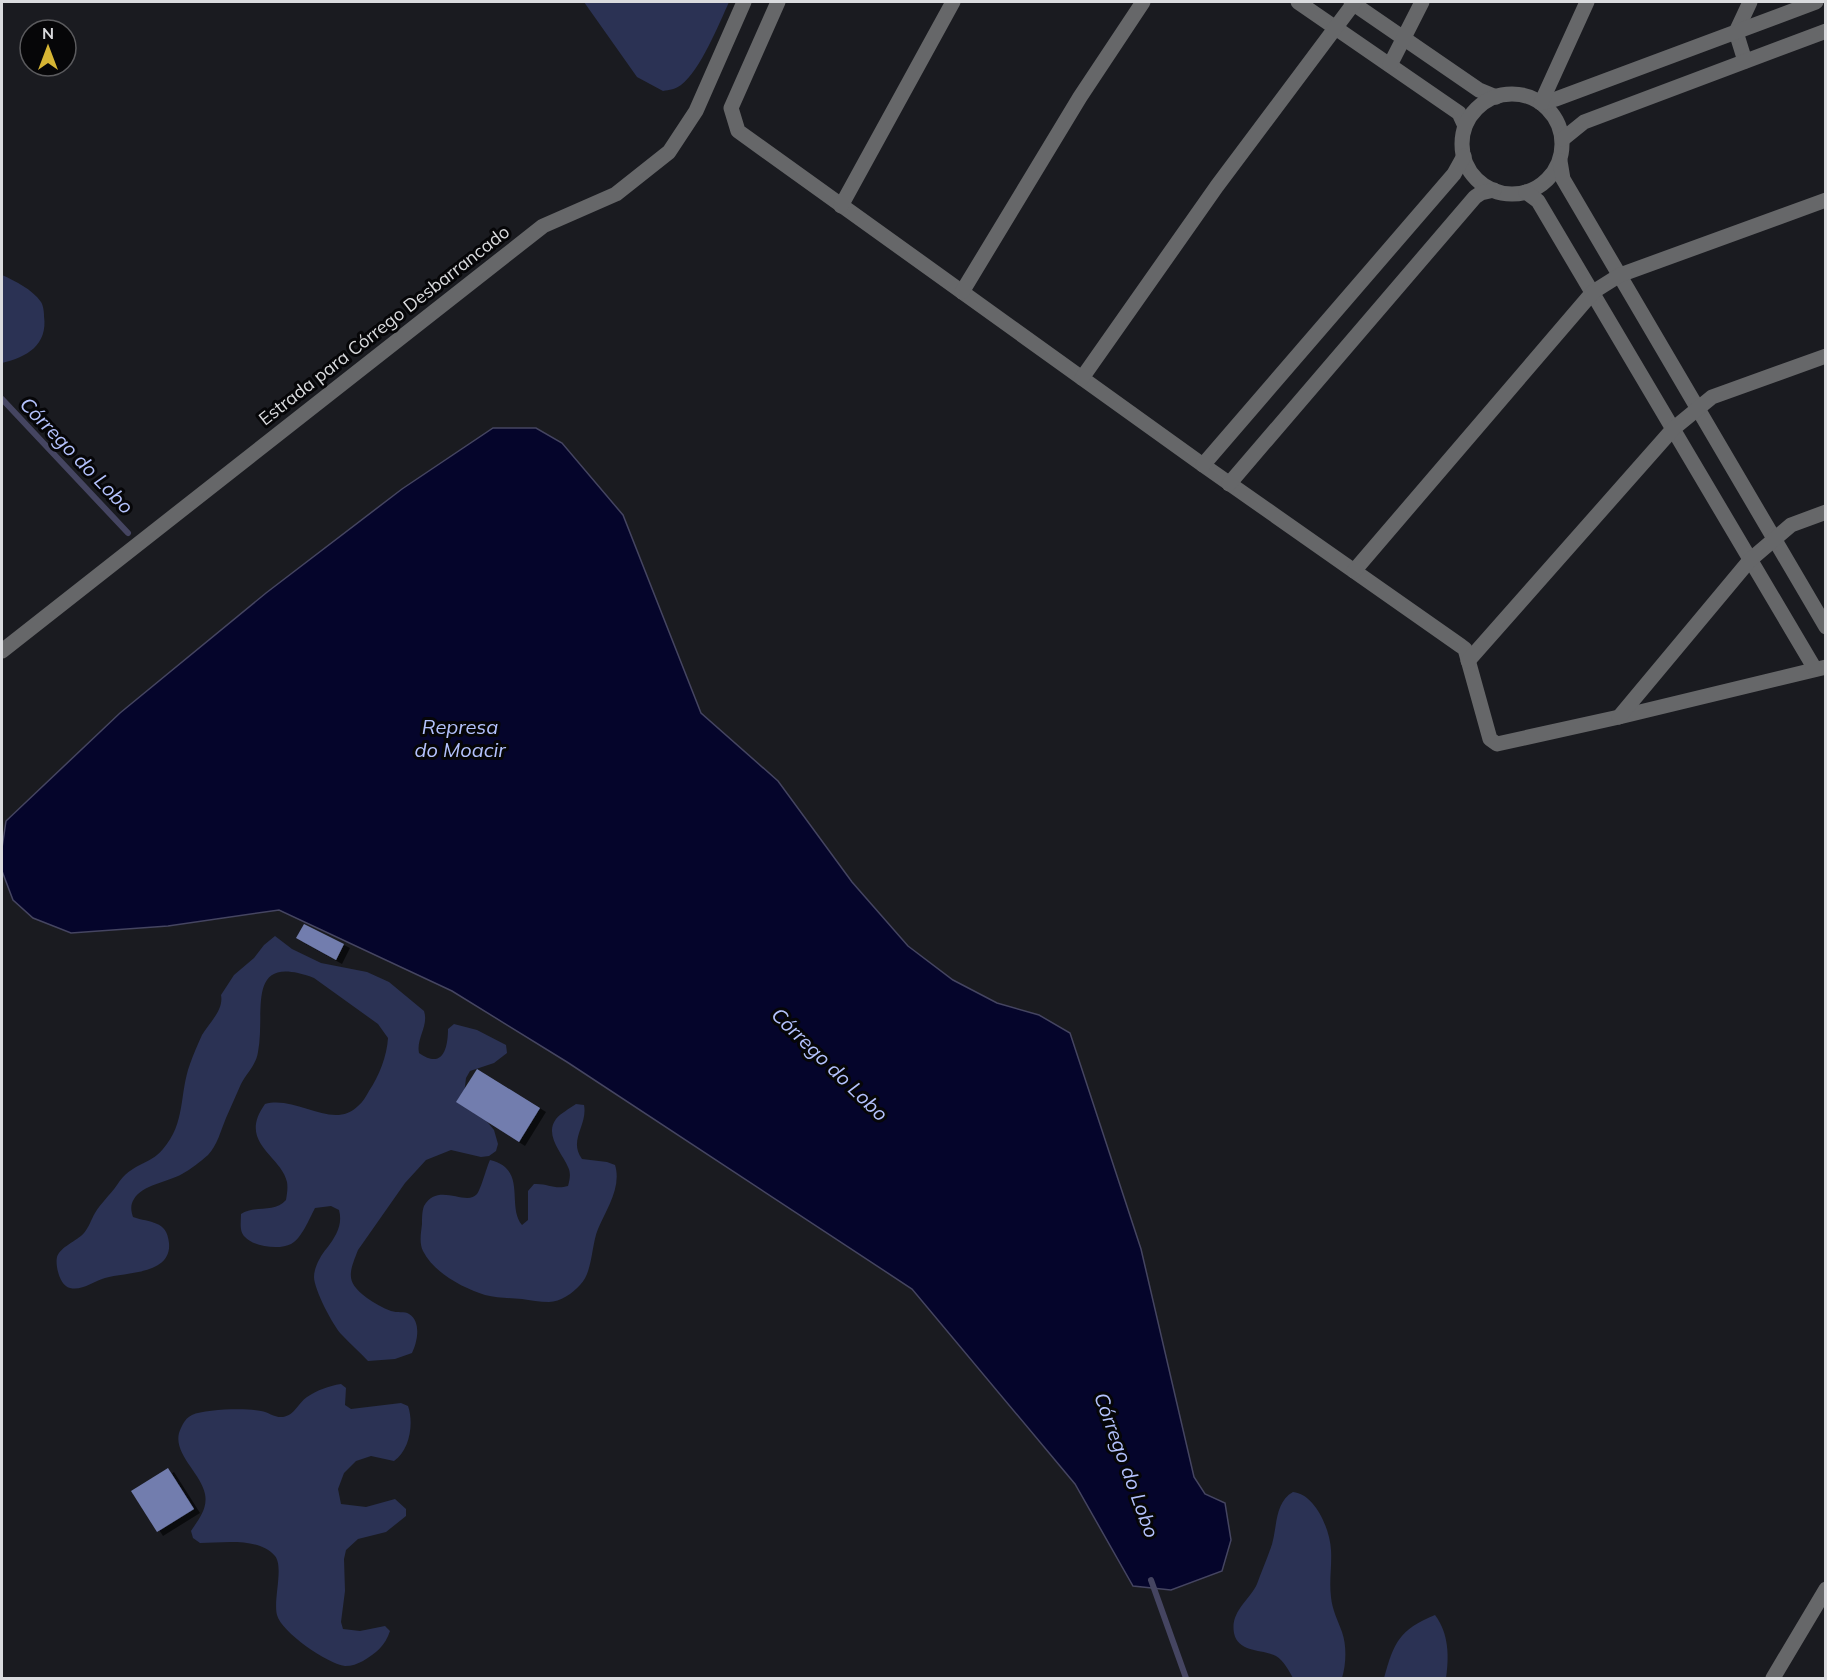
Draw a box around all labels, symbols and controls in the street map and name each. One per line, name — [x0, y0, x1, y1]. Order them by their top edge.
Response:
north arrow — [18, 18, 78, 78]
text: N — [42, 23, 54, 43]
street label: Estrada para Córrego Desbarrancado — [254, 220, 514, 430]
water label: Córrego do Lobo — [15, 391, 139, 519]
water label: Represa do Moacir — [414, 714, 506, 762]
water label: Córrego do Lobo — [766, 1002, 894, 1126]
water label: Córrego do Lobo — [1089, 1389, 1165, 1541]

